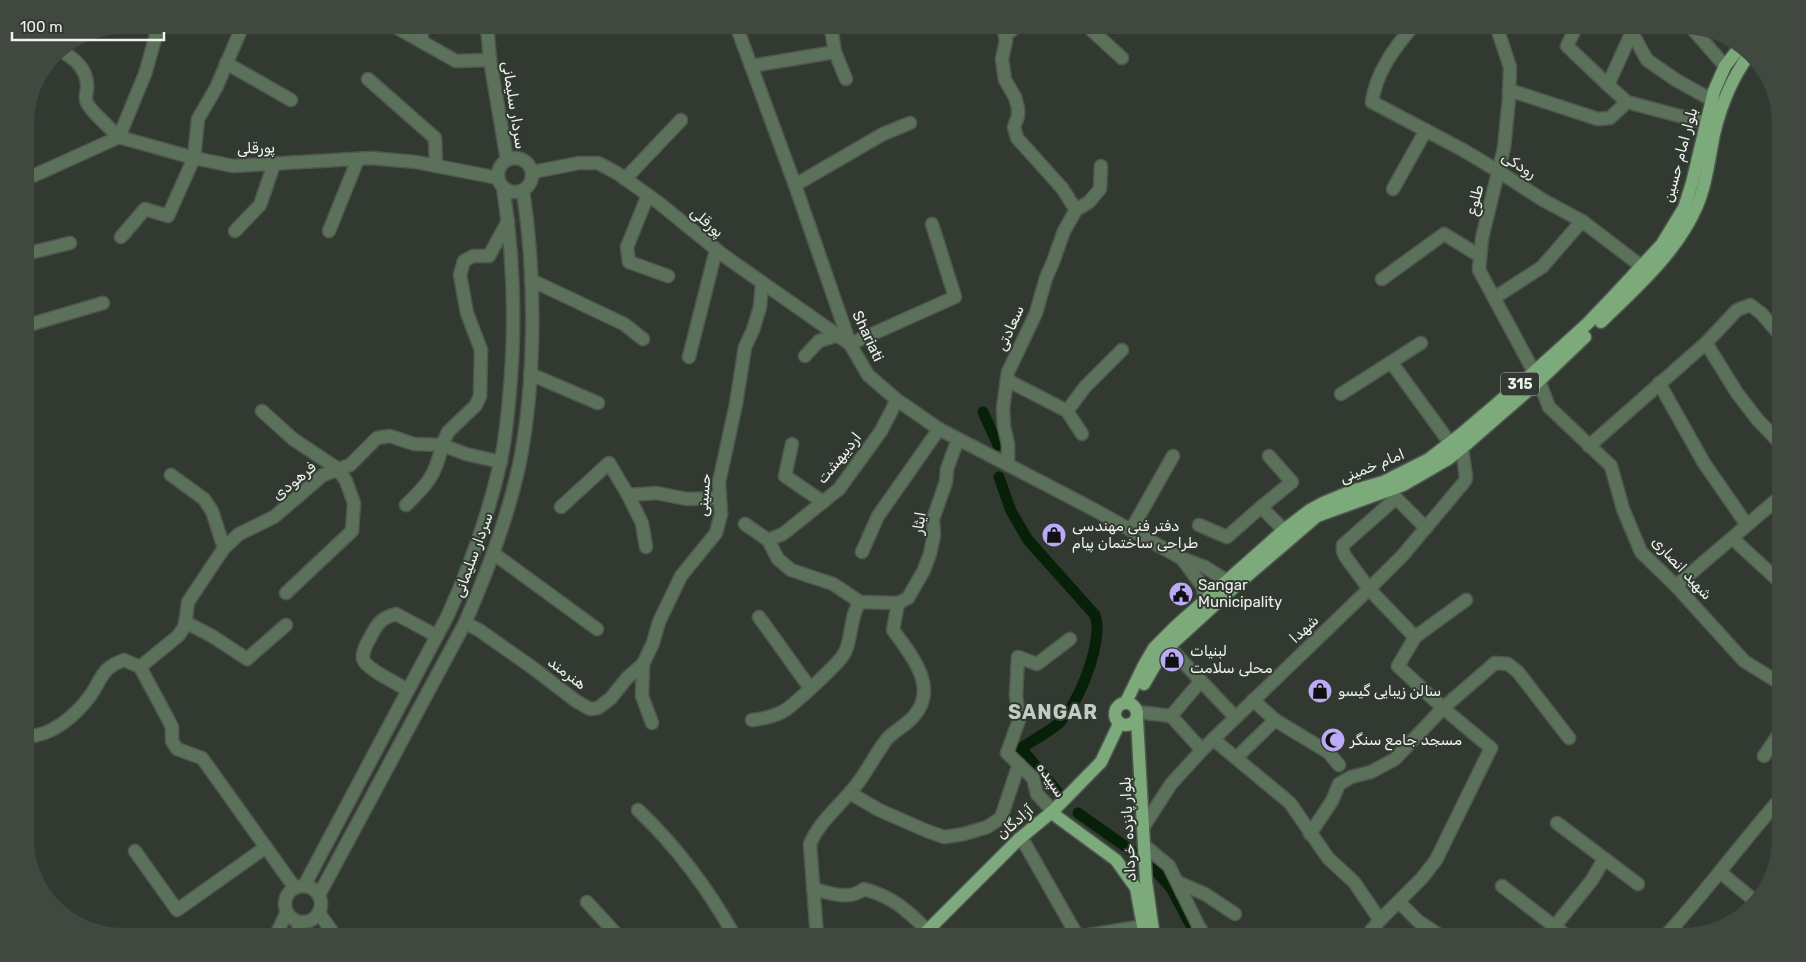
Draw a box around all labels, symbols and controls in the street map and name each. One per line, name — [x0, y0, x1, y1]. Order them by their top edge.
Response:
scale bar — [12, 10, 165, 42]
text: 100 m — [20, 18, 62, 36]
street label: سردار سلیمانی — [498, 60, 530, 150]
street label: بلوار امام حسین — [1659, 106, 1702, 205]
street label: پورقلی — [237, 138, 275, 159]
street label: رودکی — [1498, 147, 1540, 183]
street label: طلوع — [1463, 183, 1489, 218]
street label: پورقلی — [686, 203, 727, 242]
street label: سعادتی — [992, 302, 1028, 354]
street label: Shariati — [848, 308, 888, 364]
road number: 315 — [1501, 372, 1539, 396]
street label: اردیبهشت — [813, 429, 865, 487]
street label: امام خمینی — [1337, 445, 1407, 488]
street label: فرهودی — [268, 458, 320, 504]
street label: حسینی — [694, 473, 714, 517]
street label: سردار سلیمانی — [449, 510, 497, 600]
street label: ایثار — [908, 511, 930, 536]
place label: دفتر فنی مهندسی طراحی ساختمان پیام — [1072, 517, 1198, 553]
shop icon: دفتر فنی مهندسی طراحی ساختمان پیام — [1041, 522, 1067, 548]
street label: شهید انصاری — [1648, 532, 1716, 604]
place label: Sangar Municipality — [1198, 576, 1282, 611]
public building icon: Sangar Municipality — [1168, 581, 1194, 607]
street label: شهدا — [1286, 611, 1322, 647]
place label: لبنیات محلی سلامت — [1190, 642, 1272, 677]
shop icon: لبنیات محلی سلامت — [1159, 647, 1185, 673]
street label: هنرمند — [544, 653, 590, 693]
shop icon: سالن زیبایی گیسو — [1307, 678, 1333, 704]
place label: سالن زیبایی گیسو — [1338, 682, 1441, 700]
district label: SANGAR — [1008, 700, 1098, 724]
mosque icon: مسجد جامع سنگر — [1320, 727, 1346, 753]
place label: مسجد جامع سنگر — [1349, 731, 1462, 751]
street label: سپیده — [1032, 759, 1069, 802]
street label: بلوار پانزده خرداد — [1116, 776, 1141, 882]
street label: آزادگان — [993, 801, 1038, 843]

